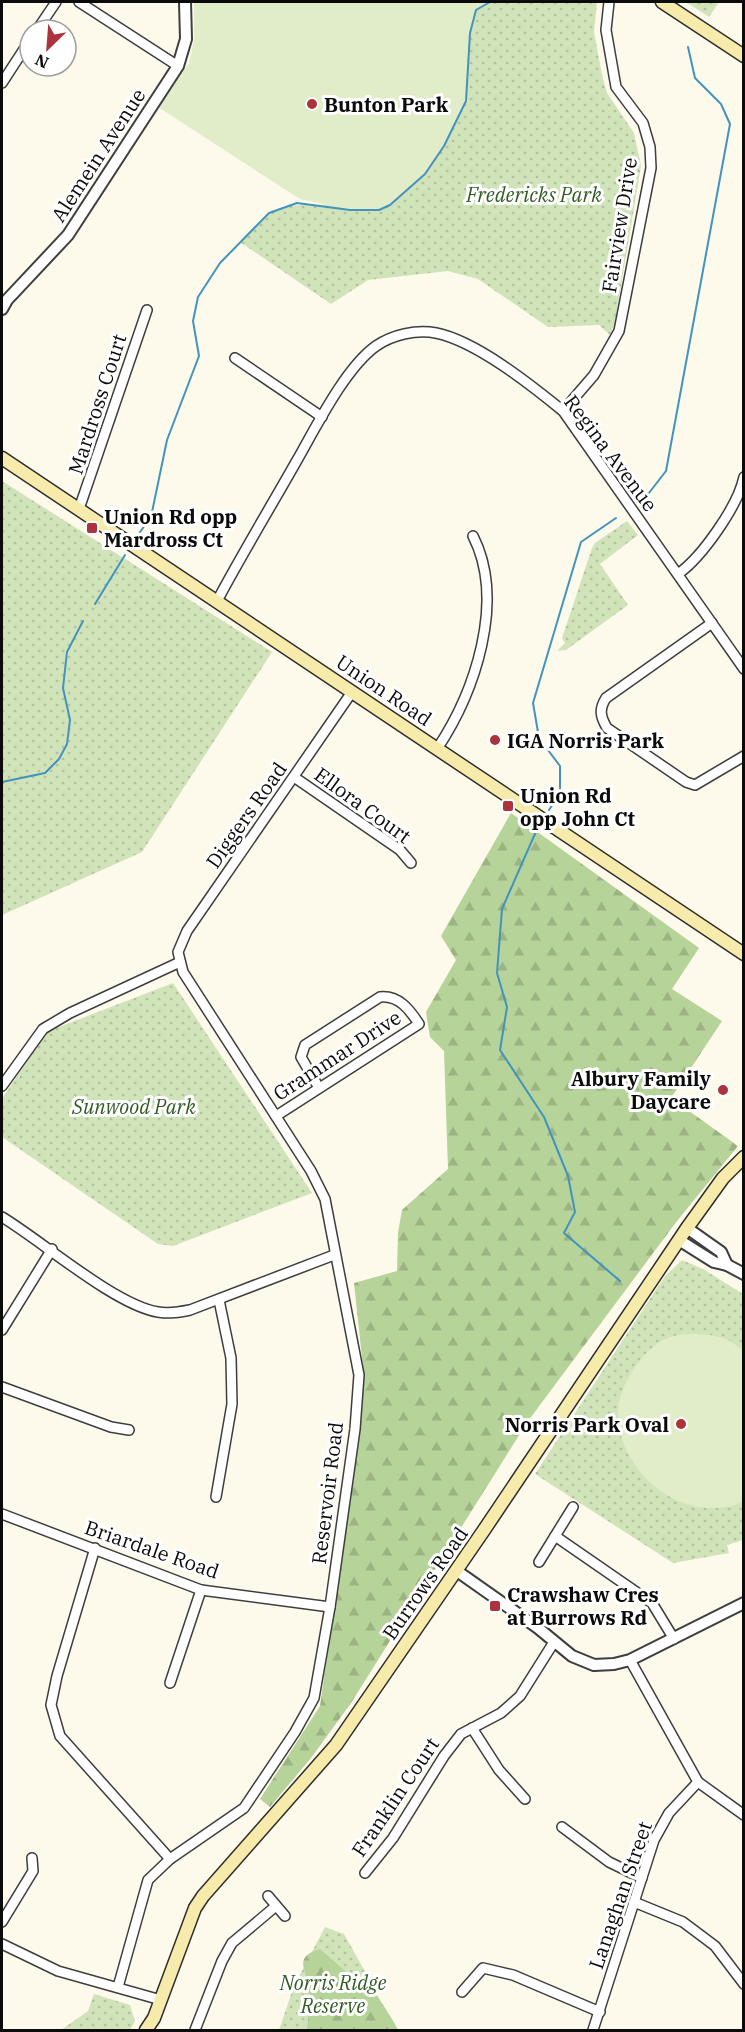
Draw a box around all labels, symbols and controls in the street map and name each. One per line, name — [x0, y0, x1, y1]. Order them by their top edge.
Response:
north arrow — [18, 18, 78, 78]
text: N — [32, 50, 52, 73]
street label: Alemein Avenue — [45, 83, 151, 227]
place label: Bunton Park — [324, 91, 449, 118]
marker: Bunton Park — [305, 97, 319, 111]
street label: Fairview Drive — [595, 155, 643, 295]
park label: Fredericks Park — [465, 181, 602, 208]
street label: Mardross Court — [62, 330, 132, 478]
street label: Regina Avenue — [558, 389, 664, 517]
place label: Union Rd opp Mardross Ct — [104, 503, 237, 553]
marker: Union Rd opp Mardross Ct — [85, 521, 99, 535]
street label: Union Road — [331, 648, 437, 732]
place label: IGA Norris Park — [507, 727, 665, 754]
marker: IGA Norris Park — [488, 733, 502, 747]
street label: Diggers Road — [199, 757, 293, 873]
street label: Ellora Court — [309, 761, 417, 849]
place label: Union Rd opp John Ct — [520, 782, 636, 832]
marker: Union Rd opp John Ct — [501, 799, 515, 813]
street label: Grammar Drive — [268, 1004, 406, 1106]
place label: Albury Family Daycare — [571, 1065, 712, 1115]
marker: Albury Family Daycare — [716, 1083, 730, 1097]
park label: Sunwood Park — [71, 1093, 196, 1120]
place label: Norris Park Oval — [505, 1411, 669, 1438]
marker: Norris Park Oval — [674, 1417, 688, 1431]
street label: Reservoir Road — [305, 1420, 349, 1566]
street label: Briardale Road — [81, 1513, 223, 1585]
street label: Burrows Road — [376, 1521, 474, 1645]
place label: Crawshaw Cres at Burrows Rd — [507, 1581, 659, 1631]
marker: Crawshaw Cres at Burrows Rd — [488, 1599, 502, 1613]
street label: Franklin Court — [345, 1732, 445, 1862]
street label: Lanaghan Street — [582, 1818, 658, 1972]
park label: Norris Ridge Reserve — [279, 1969, 386, 2019]

